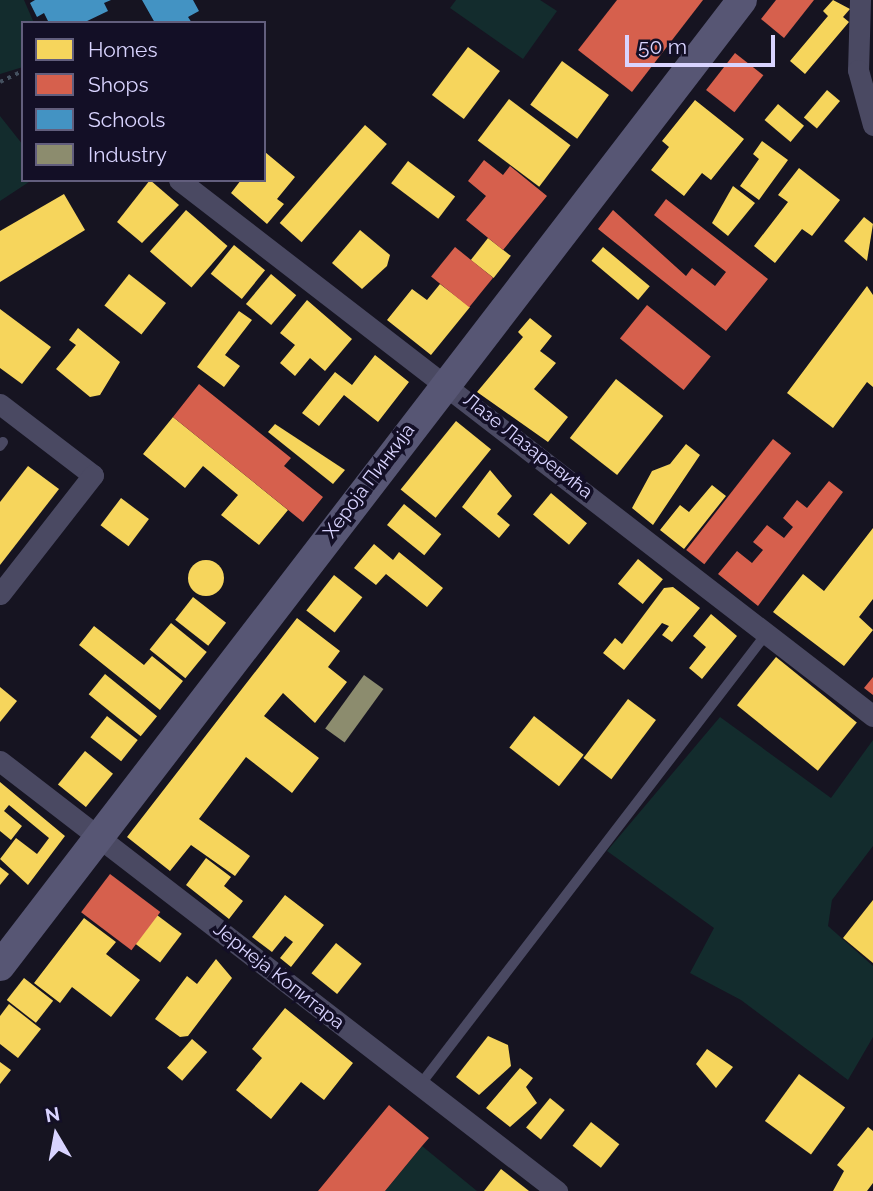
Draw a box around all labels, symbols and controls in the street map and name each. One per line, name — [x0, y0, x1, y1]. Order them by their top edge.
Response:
legend — [21, 21, 266, 182]
scale bar — [628, 21, 778, 65]
text: 50 m — [638, 34, 687, 59]
text: Homes — [88, 37, 158, 62]
text: Shops — [88, 72, 149, 97]
text: Schools — [88, 107, 165, 132]
text: Industry — [88, 142, 167, 167]
street label: Лазе Лазаревића — [459, 388, 597, 504]
street label: Хероја Пинкија — [319, 419, 419, 543]
street label: Јернеја Копитара — [209, 918, 349, 1034]
north arrow — [21, 1100, 91, 1170]
text: N — [43, 1102, 61, 1126]

